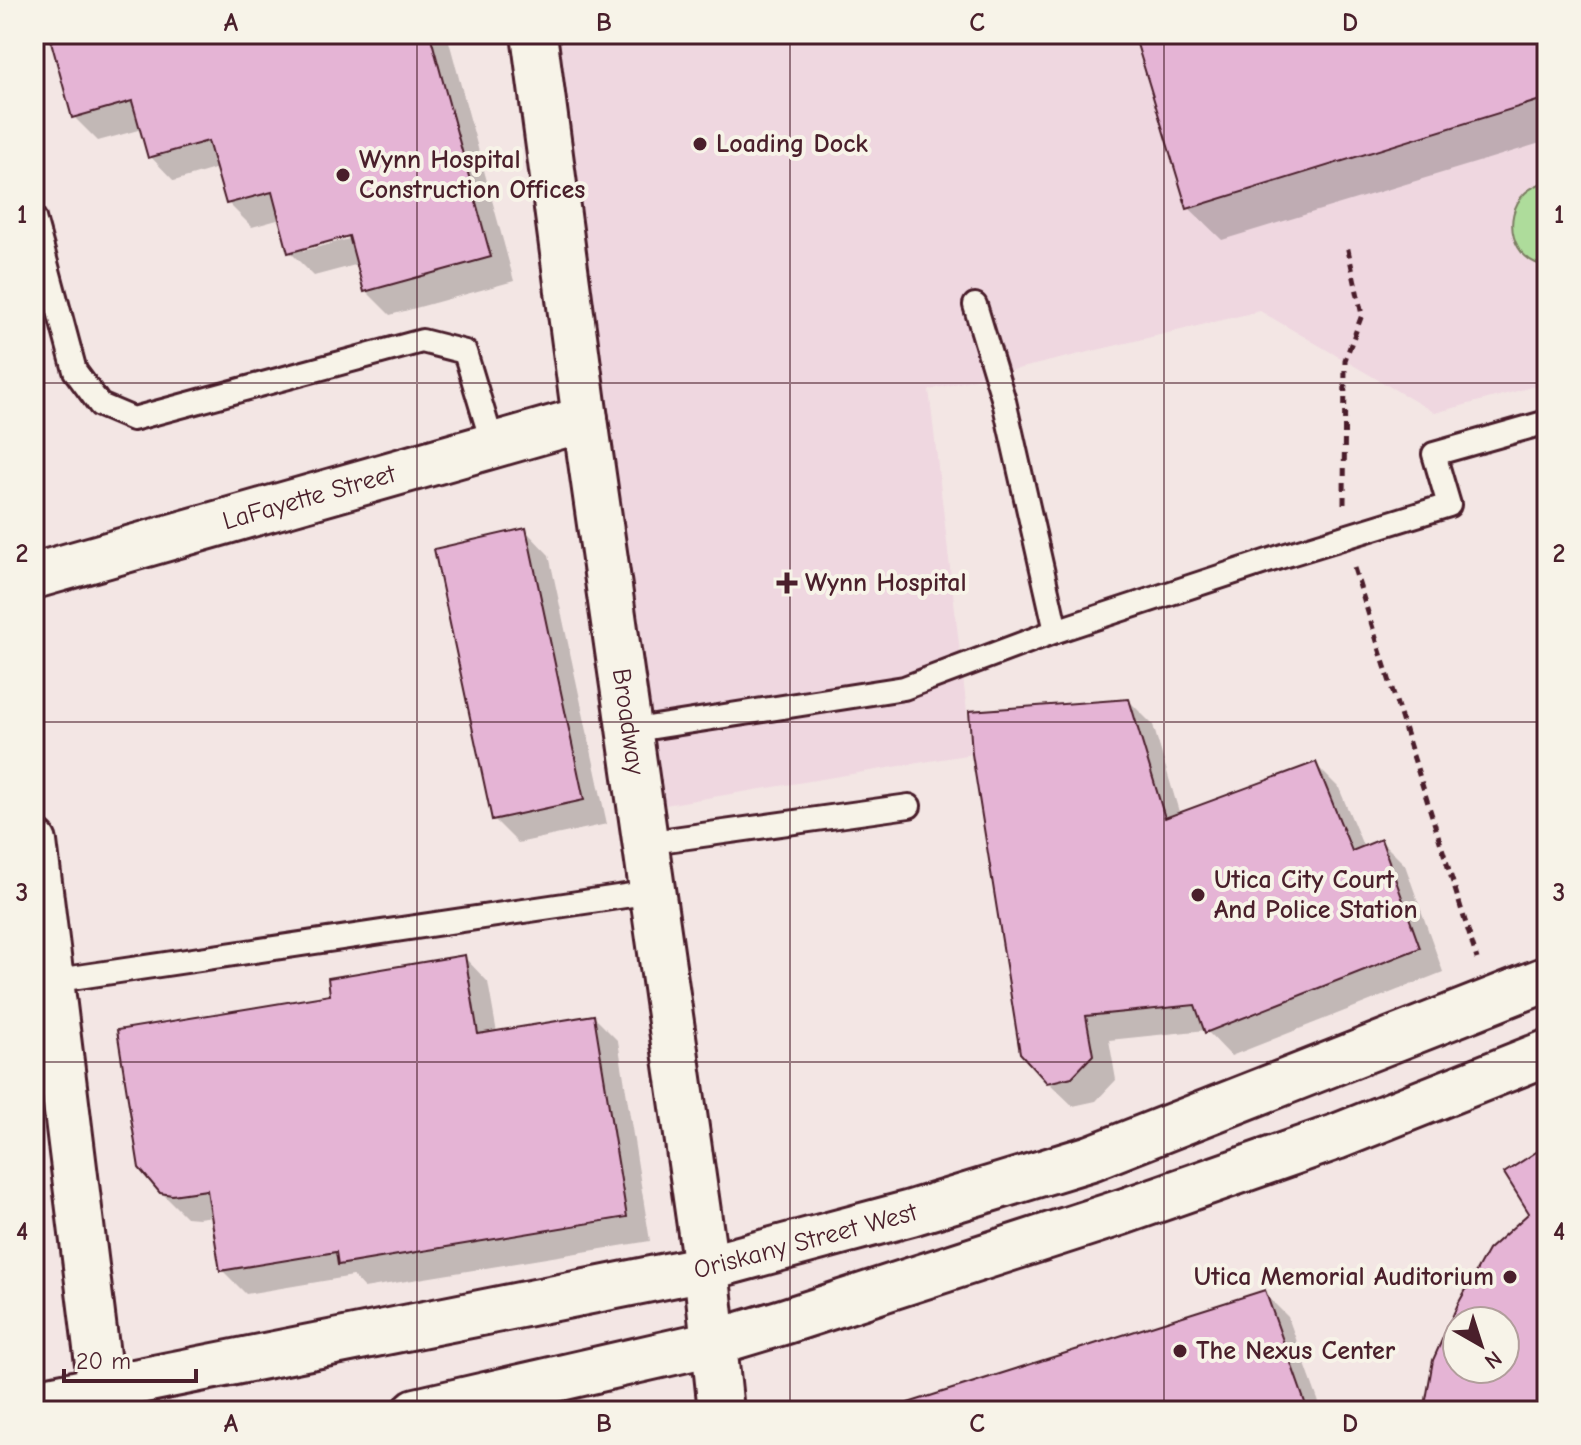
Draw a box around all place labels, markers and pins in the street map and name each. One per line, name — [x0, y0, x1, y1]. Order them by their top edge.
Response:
place label: Loading Dock — [716, 129, 868, 159]
marker: Loading Dock — [691, 135, 709, 153]
place label: Wynn Hospital Construction Offices — [359, 145, 585, 205]
marker: Wynn Hospital Construction Offices — [334, 166, 352, 184]
place label: Wynn Hospital — [805, 568, 967, 598]
marker: Wynn Hospital — [776, 572, 798, 594]
place label: Utica City Court And Police Station — [1214, 865, 1418, 925]
marker: Utica City Court And Police Station — [1189, 886, 1207, 904]
place label: Utica Memorial Auditorium — [1194, 1262, 1494, 1292]
marker: Utica Memorial Auditorium — [1501, 1268, 1519, 1286]
place label: The Nexus Center — [1196, 1336, 1396, 1366]
marker: The Nexus Center — [1171, 1342, 1189, 1360]

